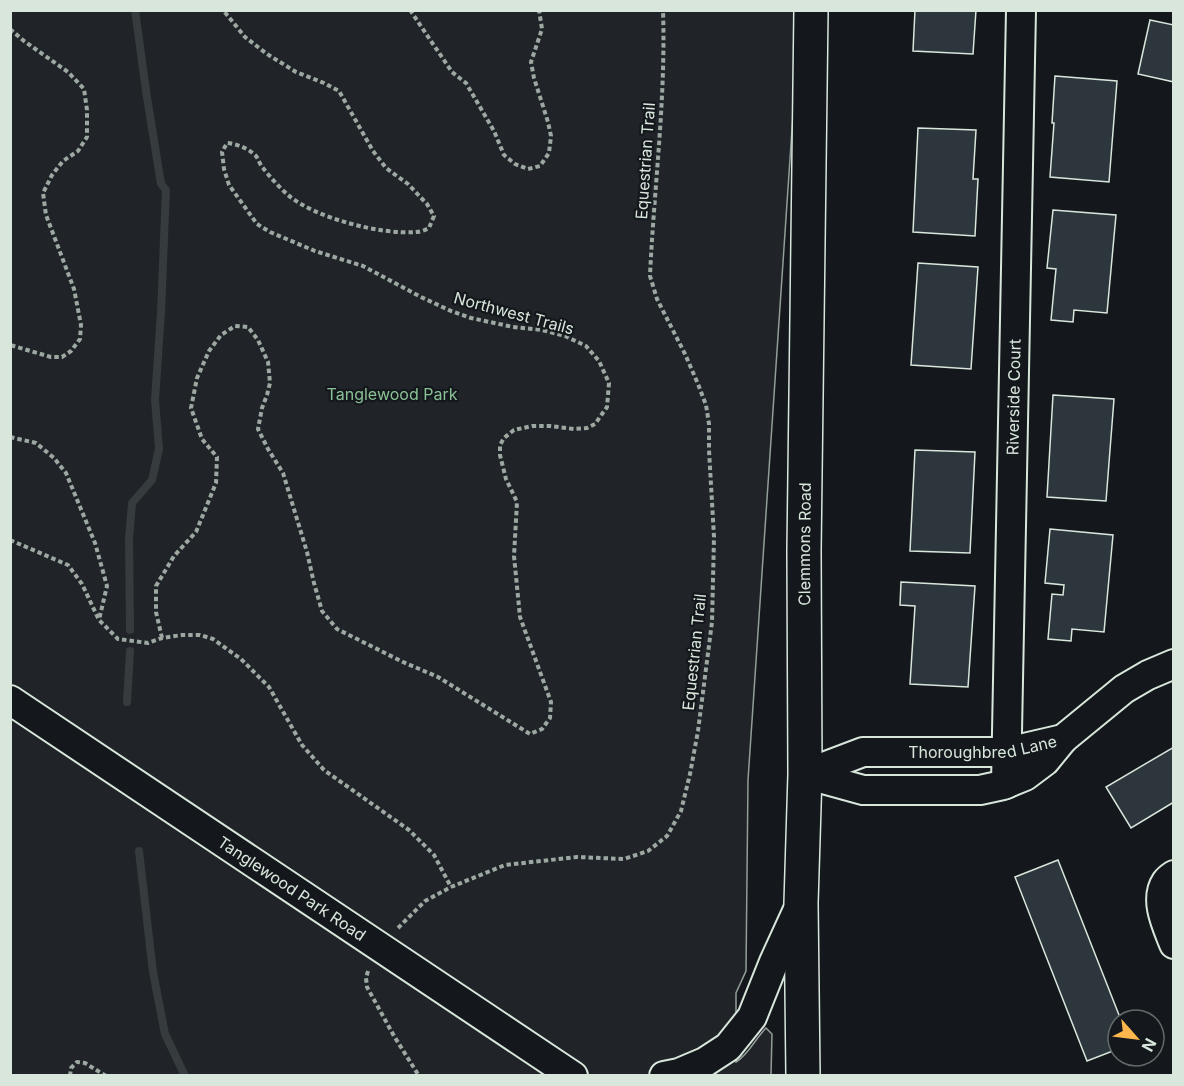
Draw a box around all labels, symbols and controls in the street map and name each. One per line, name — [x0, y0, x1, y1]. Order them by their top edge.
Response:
street label: Equestrian Trail — [631, 102, 659, 220]
street label: Northwest Trails — [452, 287, 576, 339]
street label: Riverside Court — [1002, 339, 1025, 455]
park label: Tanglewood Park — [327, 384, 458, 404]
street label: Clemmons Road — [794, 482, 815, 606]
street label: Equestrian Trail — [678, 593, 710, 711]
street label: Thoroughbred Lane — [908, 731, 1059, 762]
street label: Tanglewood Park Road — [214, 832, 370, 945]
north arrow — [1106, 1008, 1166, 1068]
text: N — [1138, 1035, 1161, 1055]

